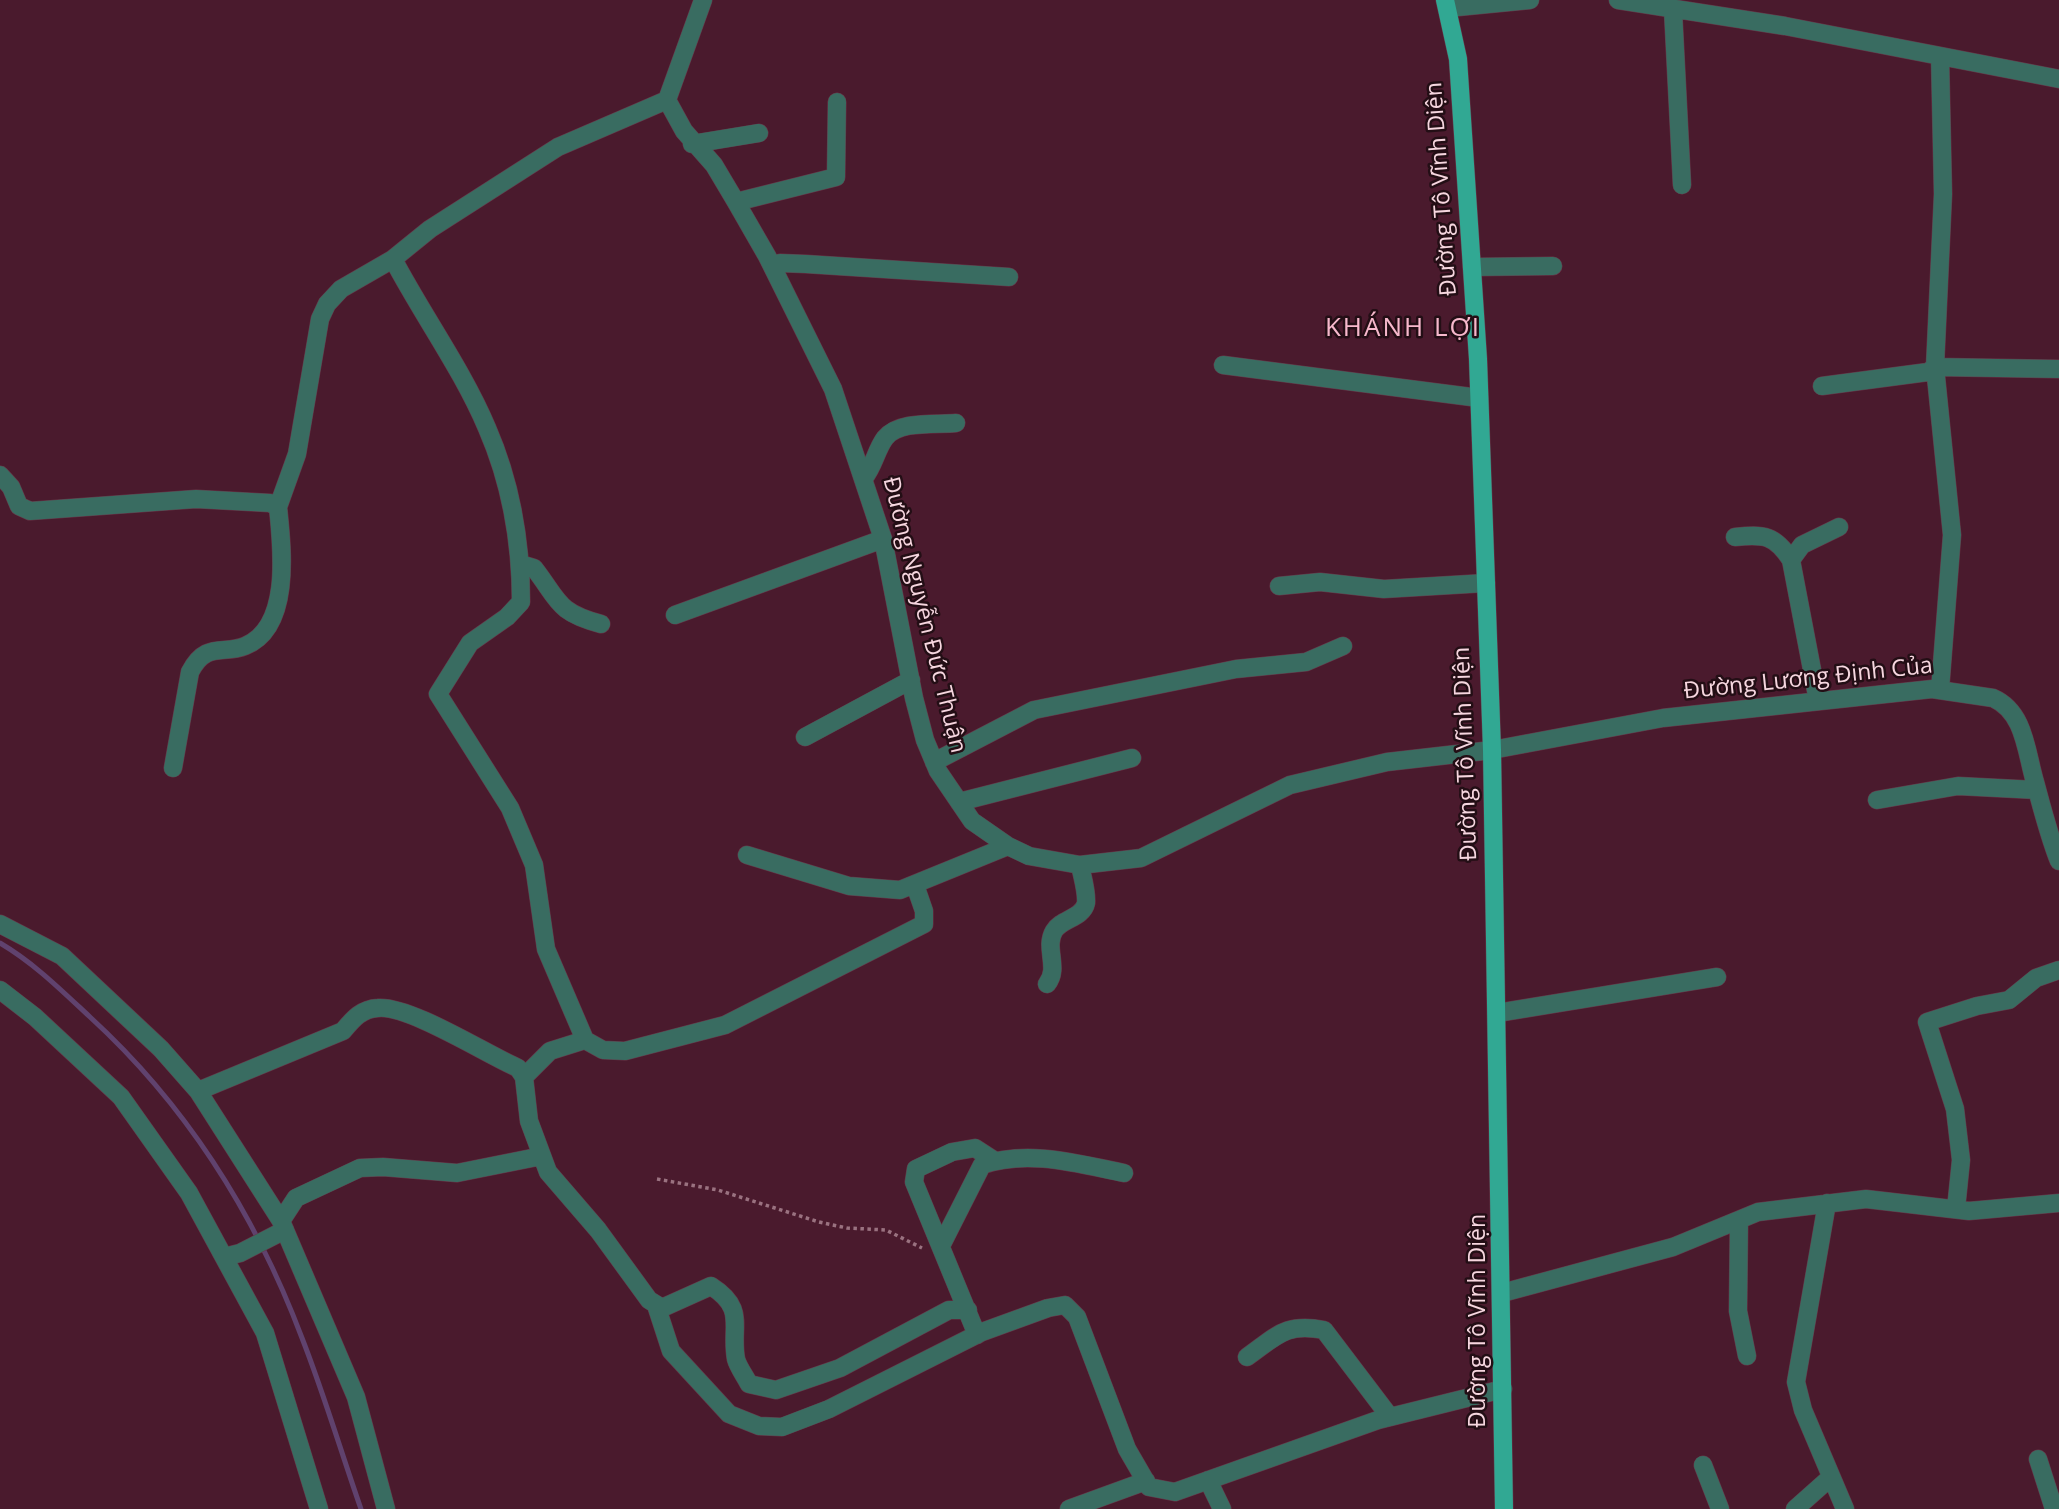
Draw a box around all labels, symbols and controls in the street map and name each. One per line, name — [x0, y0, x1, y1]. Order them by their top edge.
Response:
street label: Đường Tô Vĩnh Diện — [1421, 81, 1463, 297]
district label: KHÁNH LỢI — [1326, 313, 1480, 345]
street label: Đường Nguyễn Đức Thuận — [876, 474, 972, 756]
street label: Đường Tô Vĩnh Diện — [1448, 646, 1484, 862]
street label: Đường Lương Định Của — [1682, 652, 1934, 706]
street label: Đường Tô Vĩnh Diện — [1464, 1214, 1492, 1428]

